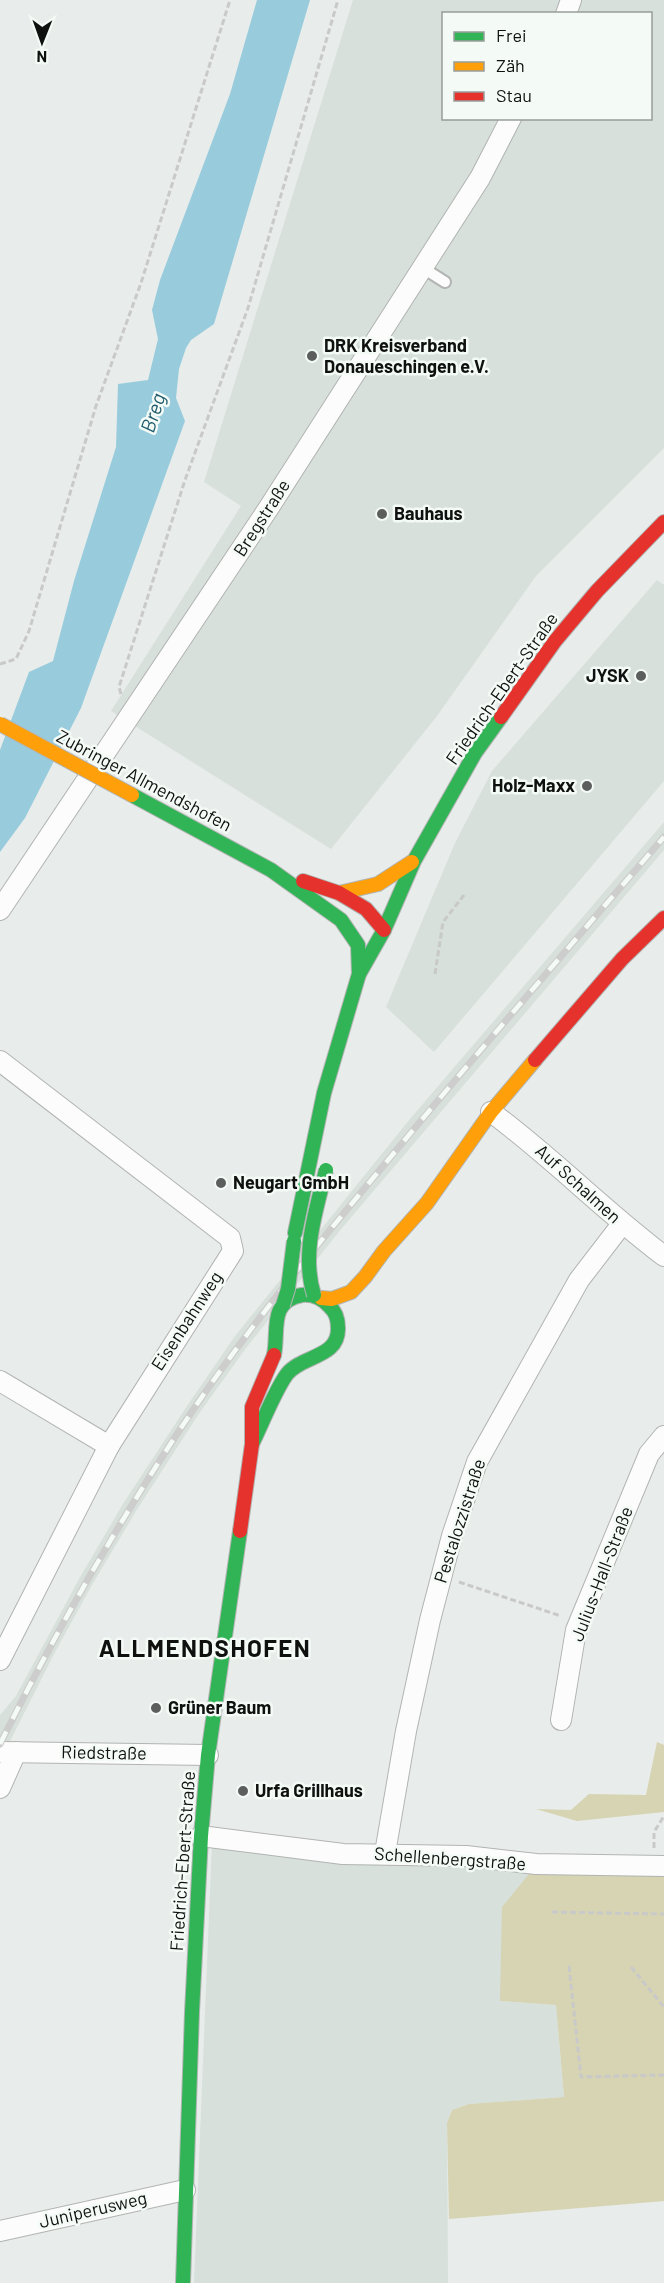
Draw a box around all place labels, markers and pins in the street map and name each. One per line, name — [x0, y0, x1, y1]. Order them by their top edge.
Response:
place label: DRK Kreisverband Donaueschingen e.V. — [324, 334, 489, 377]
marker: DRK Kreisverband Donaueschingen e.V. — [305, 349, 319, 363]
place label: Bauhaus — [394, 502, 463, 524]
marker: Bauhaus — [375, 507, 389, 521]
place label: JYSK — [586, 664, 629, 686]
marker: JYSK — [634, 669, 648, 683]
place label: Holz-Maxx — [492, 774, 575, 796]
marker: Holz-Maxx — [580, 779, 594, 793]
place label: Neugart GmbH — [233, 1171, 349, 1193]
marker: Neugart GmbH — [214, 1176, 228, 1190]
place label: Grüner Baum — [168, 1696, 271, 1718]
marker: Grüner Baum — [149, 1701, 163, 1715]
place label: Urfa Grillhaus — [255, 1779, 363, 1801]
marker: Urfa Grillhaus — [236, 1784, 250, 1798]

